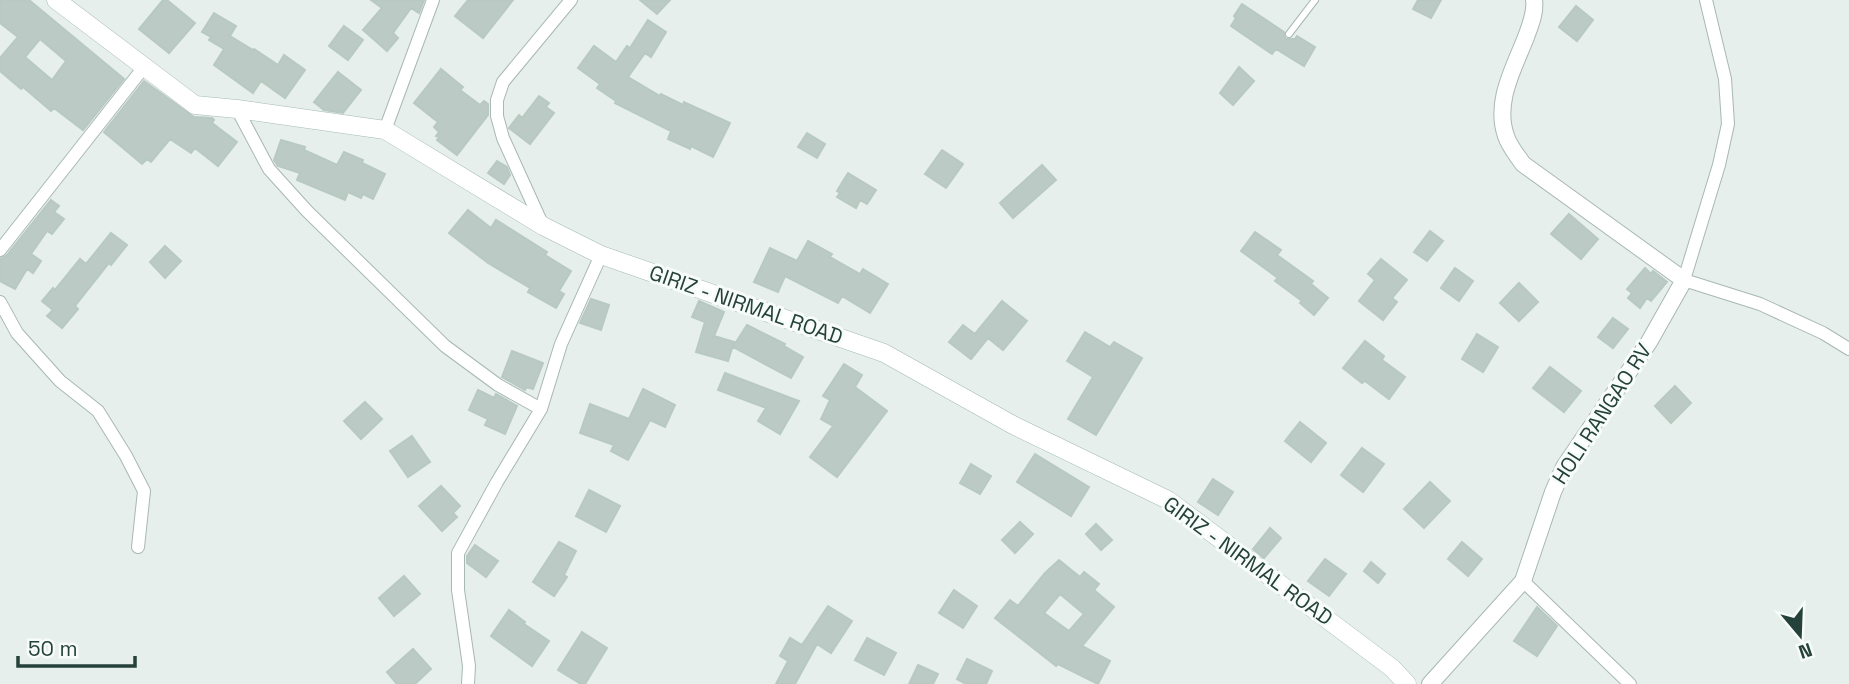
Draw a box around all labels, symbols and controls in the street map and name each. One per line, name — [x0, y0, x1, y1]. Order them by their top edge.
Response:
street label: GIRIZ - NIRMAL ROAD — [646, 259, 846, 350]
street label: HOLI RANGAO RV — [1546, 338, 1657, 489]
street label: GIRIZ - NIRMAL ROAD — [1158, 490, 1338, 631]
north arrow — [1765, 600, 1835, 670]
scale bar — [18, 624, 135, 668]
text: 50 m — [28, 635, 78, 662]
text: N — [1795, 637, 1815, 664]

